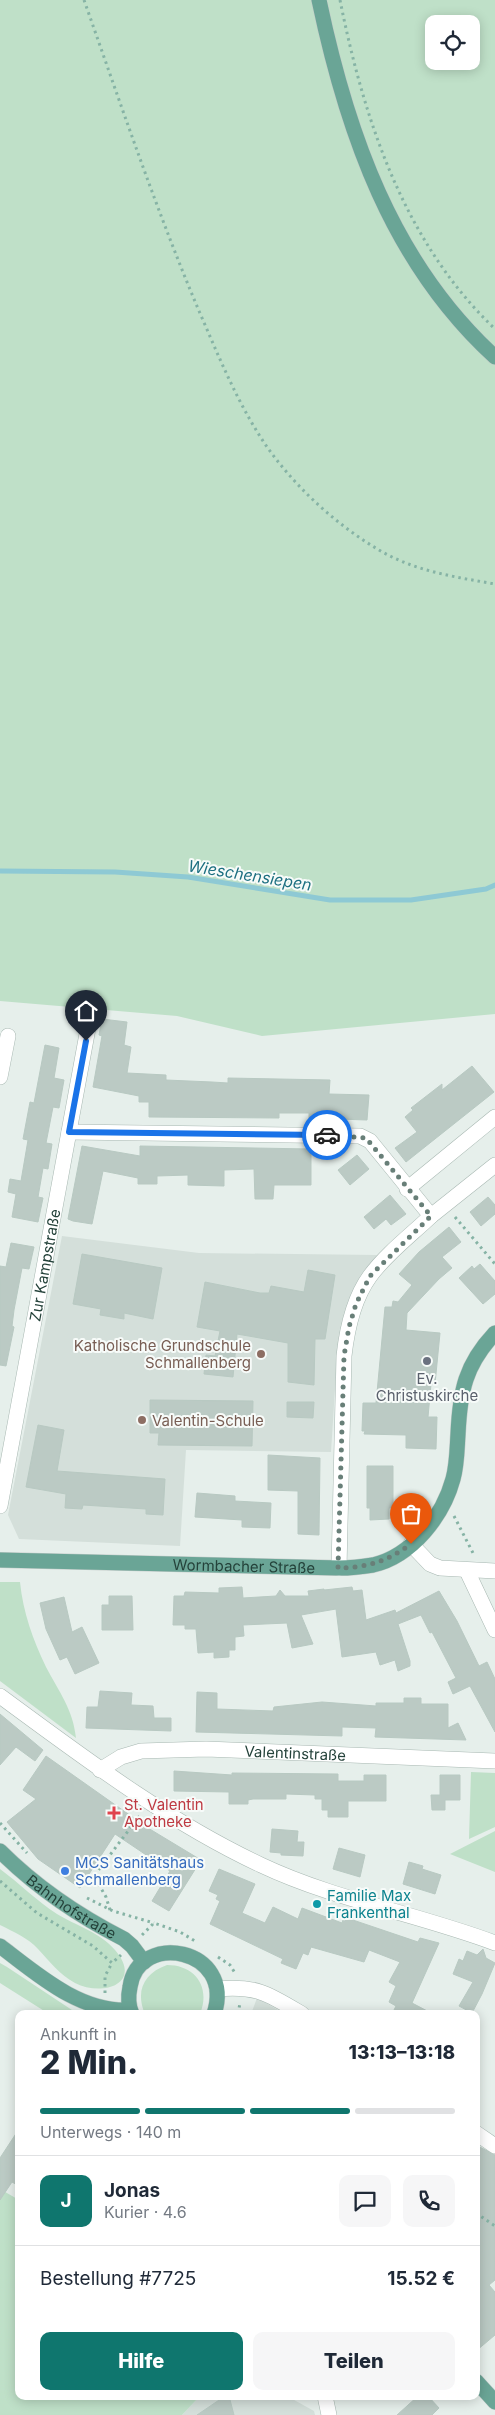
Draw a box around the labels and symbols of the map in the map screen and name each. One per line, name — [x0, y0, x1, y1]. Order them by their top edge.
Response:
water label: Wieschensiepen — [187, 855, 313, 895]
pin — [65, 990, 107, 1041]
courier — [302, 1110, 352, 1160]
street label: Zur Kampstraße — [25, 1207, 64, 1323]
place label: Katholische Grundschule Schmallenberg — [74, 1336, 251, 1372]
marker: Katholische Grundschule Schmallenberg — [255, 1348, 267, 1360]
marker: Ev. Christuskirche — [421, 1355, 433, 1367]
place label: Ev. Christuskirche — [376, 1369, 478, 1405]
place label: Valentin-Schule — [152, 1411, 264, 1430]
marker: Valentin-Schule — [136, 1414, 148, 1426]
pin — [390, 1493, 432, 1544]
street label: Wormbacher Straße — [172, 1555, 315, 1577]
street label: Valentinstraße — [244, 1741, 346, 1764]
place label: St. Valentin Apotheke — [124, 1795, 204, 1831]
marker: St. Valentin Apotheke — [108, 1807, 120, 1819]
place label: MCS Sanitätshaus Schmallenberg — [75, 1853, 204, 1889]
marker: MCS Sanitätshaus Schmallenberg — [59, 1865, 71, 1877]
street label: Bahnhofstraße — [23, 1870, 120, 1943]
place label: Familie Max Frankenthal — [327, 1886, 411, 1922]
marker: Familie Max Frankenthal — [311, 1898, 323, 1910]

